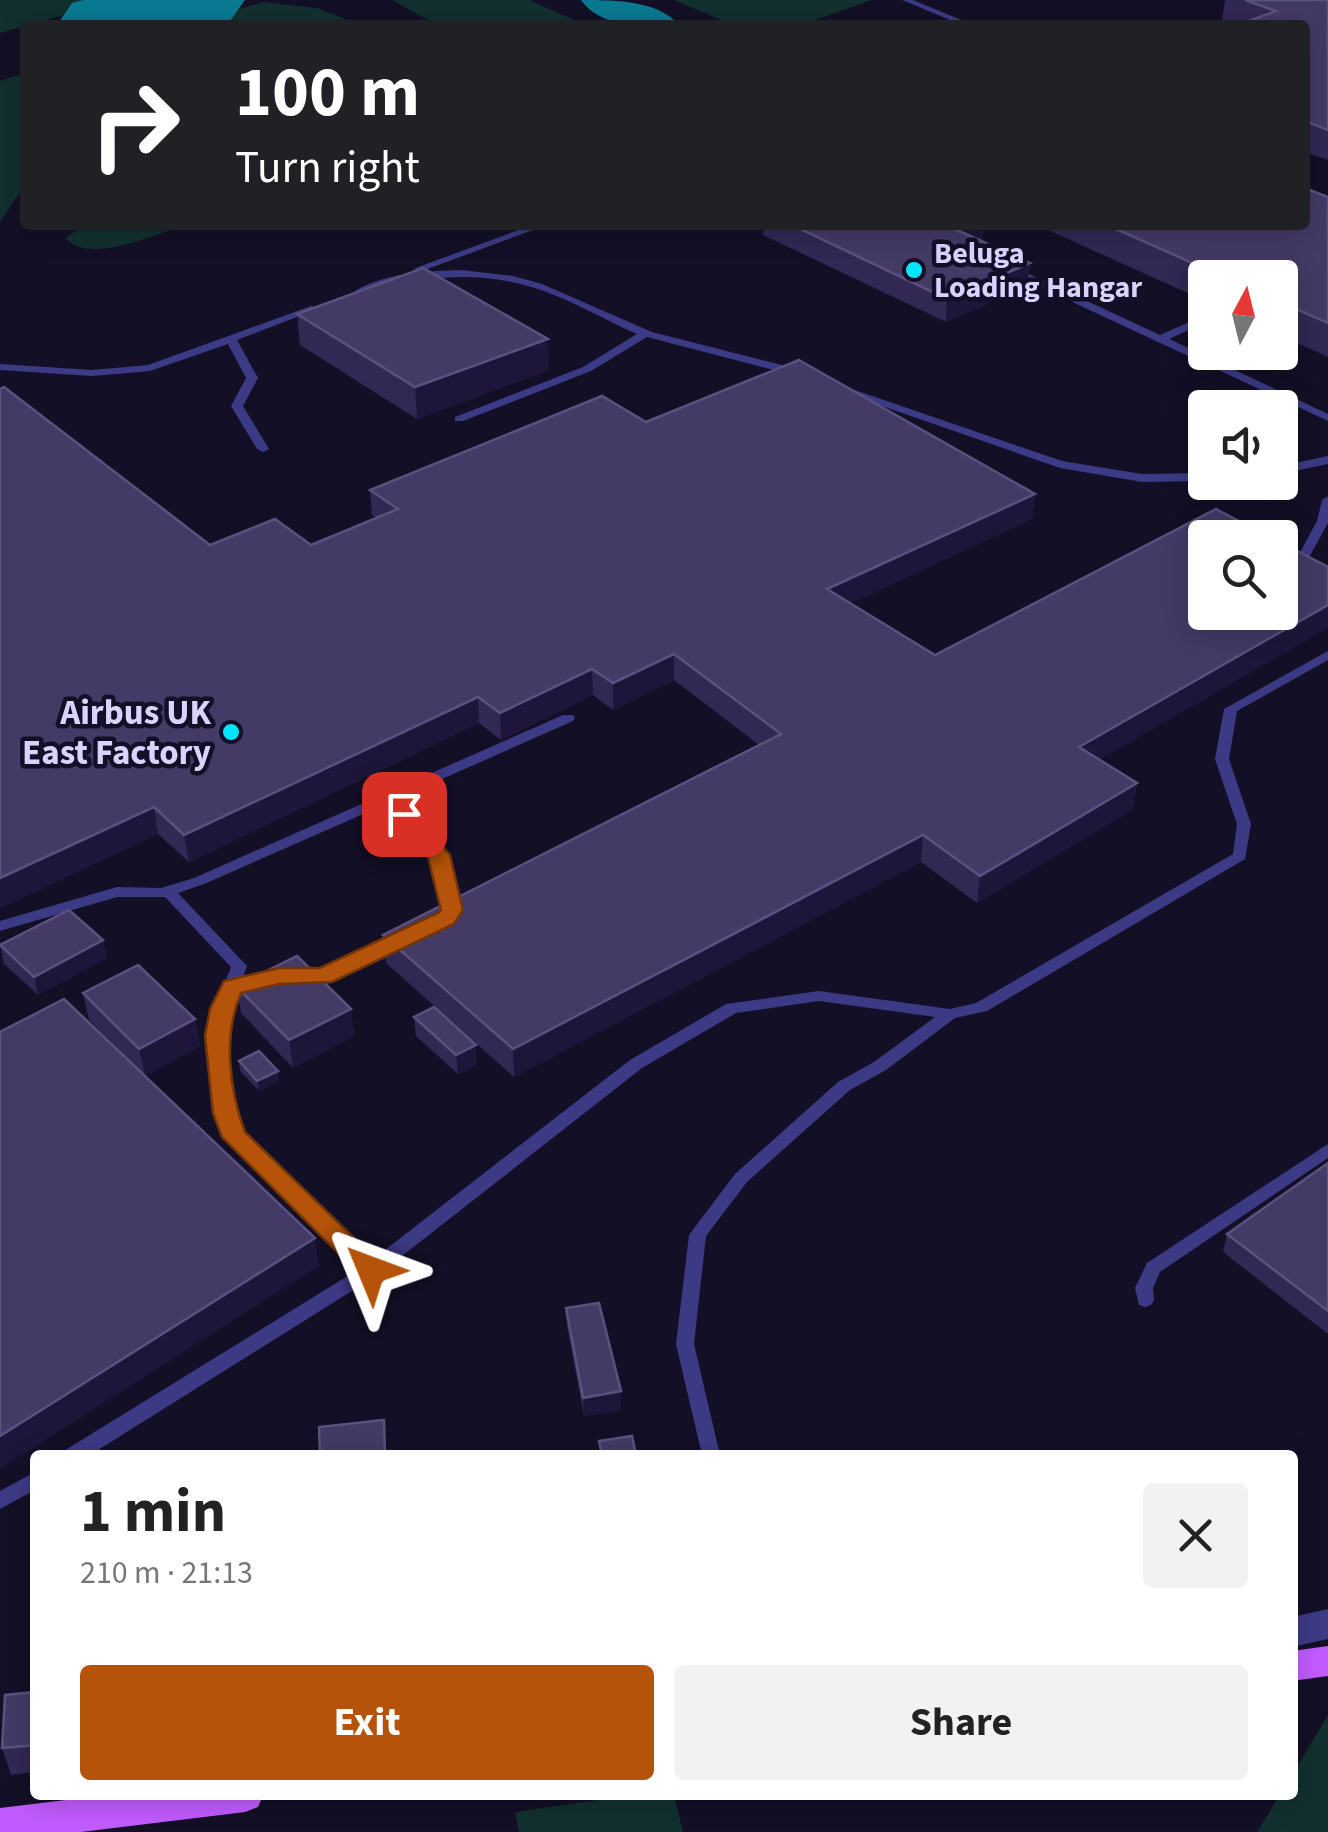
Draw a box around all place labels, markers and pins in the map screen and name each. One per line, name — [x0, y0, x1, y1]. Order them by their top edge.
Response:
place label: Beluga Loading Hangar — [934, 232, 1142, 309]
marker: Beluga Loading Hangar — [903, 259, 925, 281]
place label: Airbus UK East Factory — [22, 688, 212, 778]
marker: Airbus UK East Factory — [220, 721, 242, 743]
pin — [362, 772, 447, 857]

